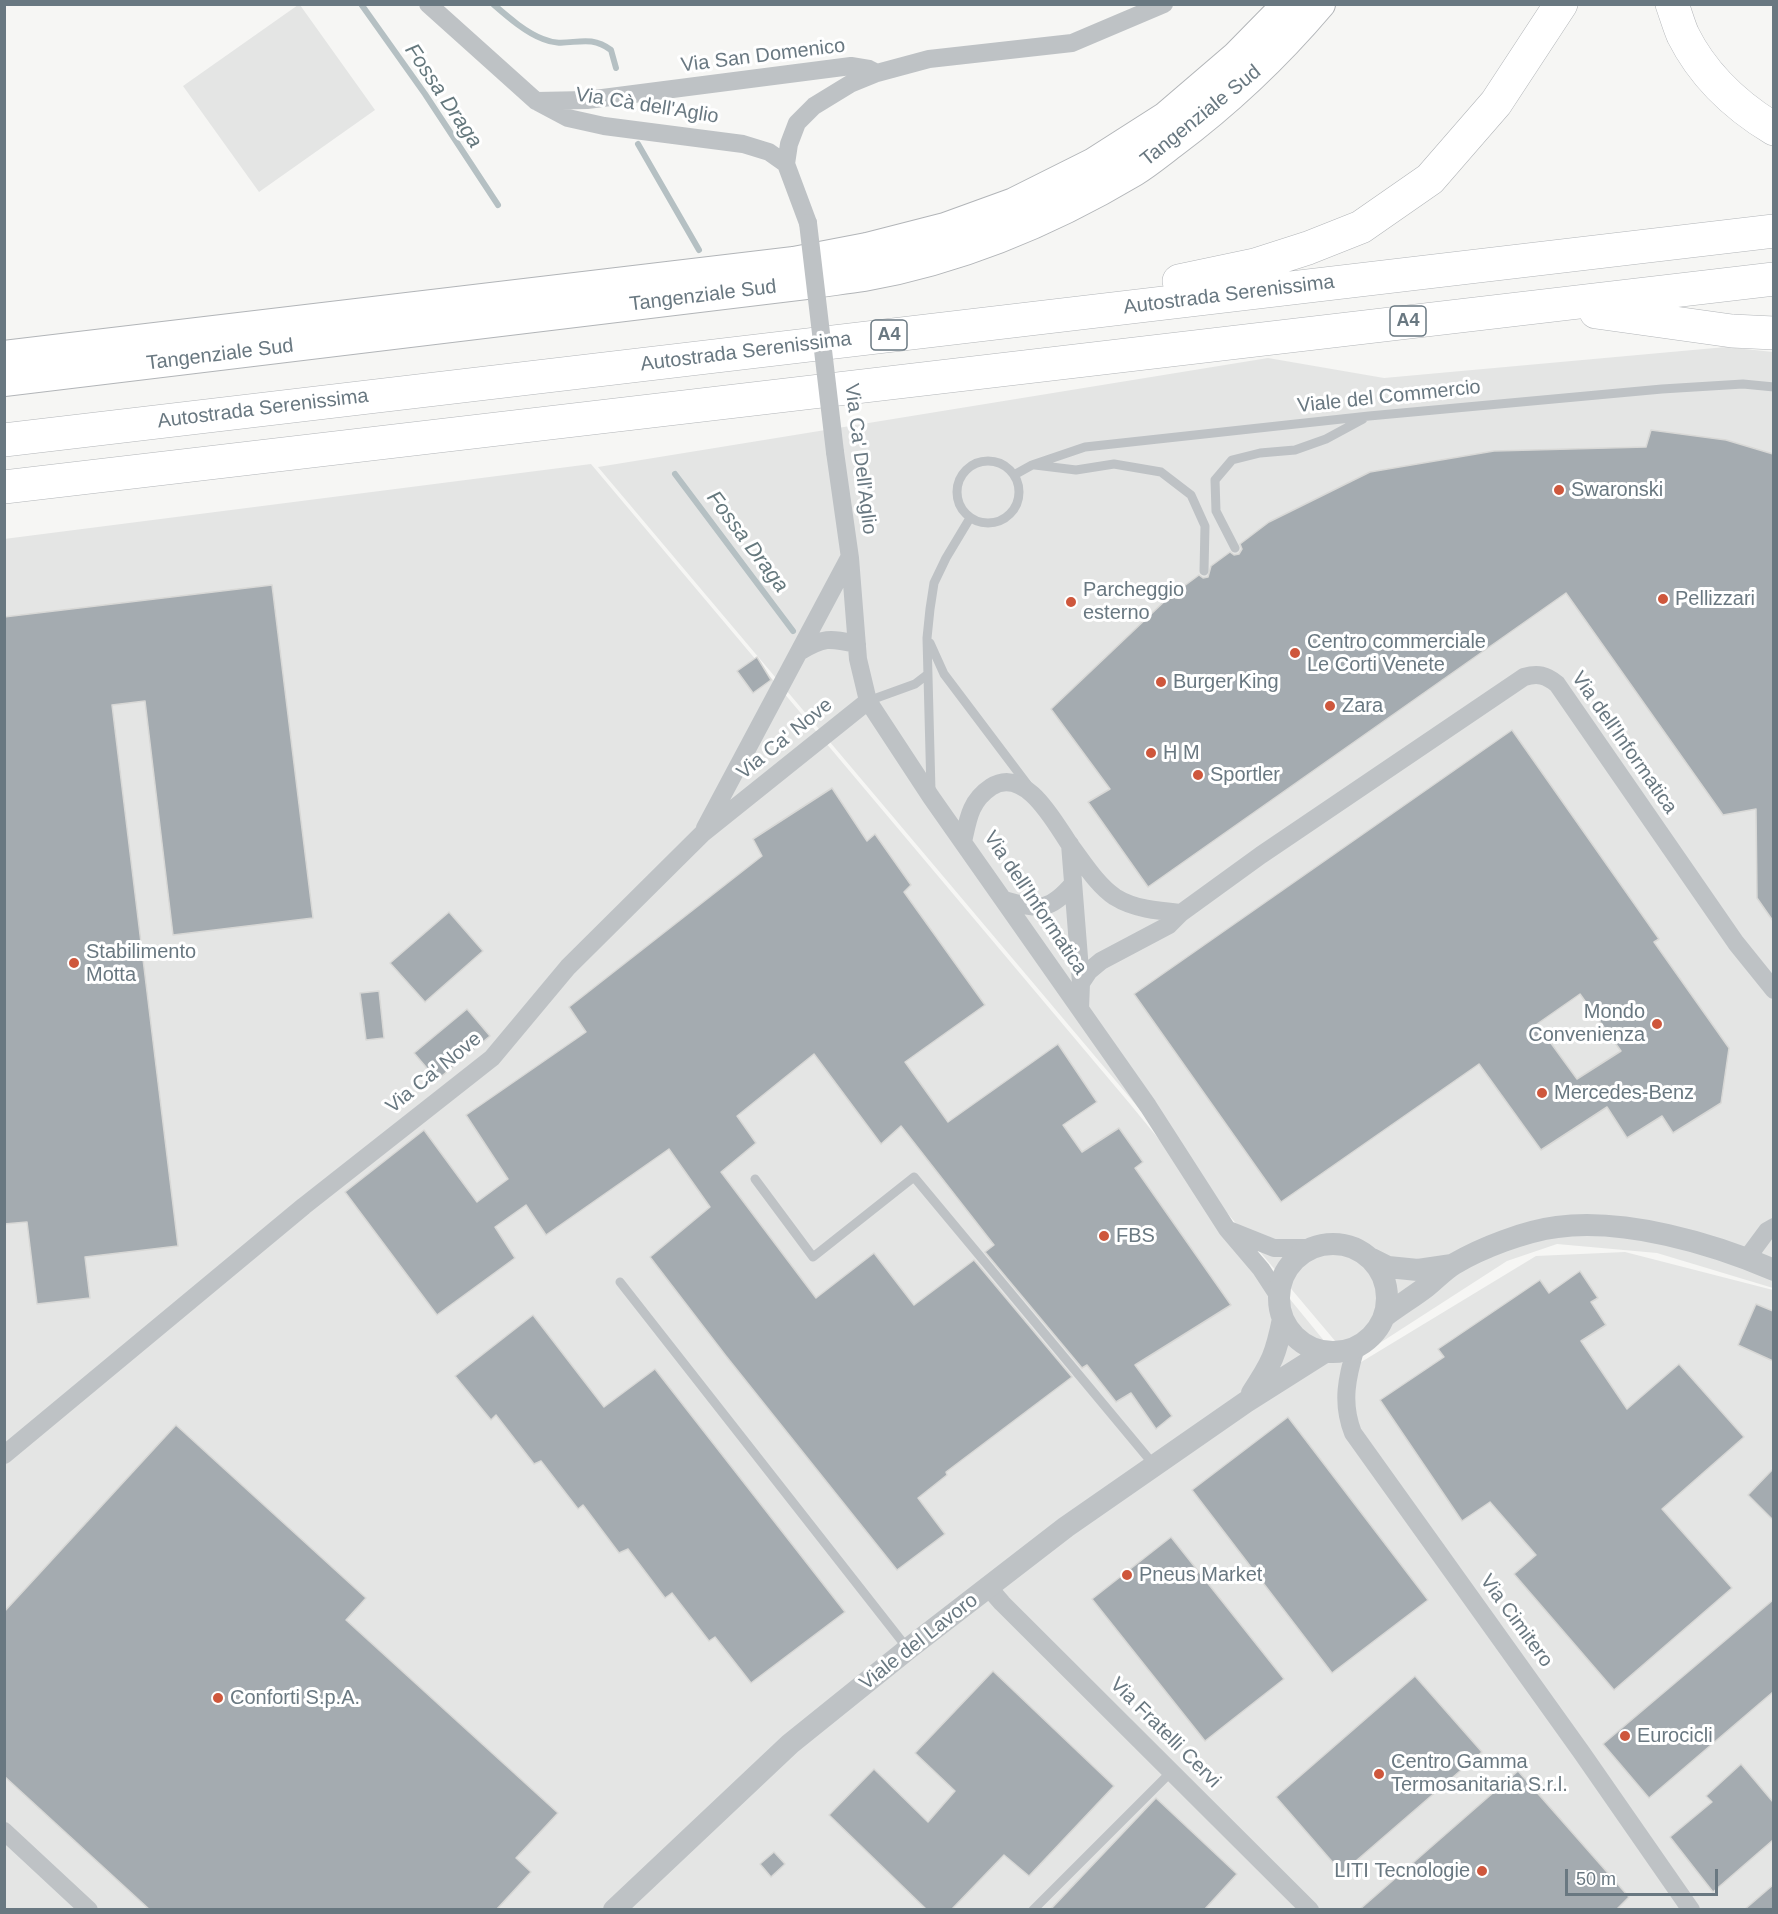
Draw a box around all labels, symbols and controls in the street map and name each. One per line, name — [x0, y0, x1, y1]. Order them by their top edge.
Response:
street label: Via San Domenico — [680, 34, 846, 78]
water label: Fossa Draga — [399, 39, 487, 153]
street label: Tangenziale Sud — [1136, 60, 1266, 172]
street label: Via Cà dell'Aglio — [574, 83, 720, 129]
street label: Autostrada Serenissima — [1122, 270, 1336, 320]
street label: Tangenziale Sud — [628, 275, 778, 317]
road number: A4 — [1390, 306, 1426, 336]
road number: A4 — [871, 320, 907, 350]
street label: Autostrada Serenissima — [639, 327, 853, 377]
street label: Tangenziale Sud — [145, 334, 295, 376]
street label: Viale del Commercio — [1296, 375, 1482, 419]
street label: Via Ca' Dell'Aglio — [839, 382, 881, 536]
street label: Autostrada Serenissima — [156, 384, 370, 434]
place label: Swaronski — [1571, 478, 1663, 502]
marker: Swaronski — [1552, 483, 1566, 497]
water label: Fossa Draga — [701, 486, 793, 598]
place label: Parcheggio esterno — [1083, 578, 1184, 625]
place label: Pellizzari — [1675, 587, 1755, 611]
marker: Pellizzari — [1656, 592, 1670, 606]
marker: Parcheggio esterno — [1064, 595, 1078, 609]
place label: Centro commerciale Le Corti Venete — [1307, 630, 1486, 677]
marker: Centro commerciale Le Corti Venete — [1288, 646, 1302, 660]
street label: Via dell'Informatica — [1566, 667, 1682, 819]
place label: Burger King — [1173, 670, 1279, 694]
marker: Burger King — [1154, 675, 1168, 689]
street label: Via Ca' Nove — [732, 693, 838, 785]
place label: Zara — [1342, 694, 1383, 718]
marker: Zara — [1323, 699, 1337, 713]
place label: H M — [1163, 741, 1200, 765]
marker: H M — [1144, 746, 1158, 760]
place label: Sportler — [1210, 763, 1280, 787]
marker: Sportler — [1191, 768, 1205, 782]
street label: Via dell'Informatica — [978, 827, 1092, 979]
place label: Stabilimento Motta — [86, 940, 196, 987]
marker: Stabilimento Motta — [67, 956, 81, 970]
place label: Mondo Convenienza — [1528, 1000, 1645, 1047]
marker: Mondo Convenienza — [1650, 1017, 1664, 1031]
street label: Via Ca' Nove — [381, 1027, 487, 1119]
place label: Mercedes-Benz — [1554, 1081, 1694, 1105]
marker: Mercedes-Benz — [1535, 1086, 1549, 1100]
place label: FBS — [1116, 1224, 1155, 1248]
marker: FBS — [1097, 1229, 1111, 1243]
place label: Pneus Market — [1139, 1563, 1262, 1587]
marker: Pneus Market — [1120, 1568, 1134, 1582]
street label: Via Cimitero — [1474, 1570, 1558, 1672]
street label: Viale del Lavoro — [855, 1589, 983, 1695]
street label: Via Fratelli Cervi — [1105, 1673, 1225, 1793]
place label: Conforti S.p.A. — [230, 1686, 360, 1710]
marker: Conforti S.p.A. — [211, 1691, 225, 1705]
place label: Eurocicli — [1637, 1724, 1713, 1748]
marker: Eurocicli — [1618, 1729, 1632, 1743]
place label: Centro Gamma Termosanitaria S.r.l. — [1391, 1750, 1568, 1797]
marker: Centro Gamma Termosanitaria S.r.l. — [1372, 1767, 1386, 1781]
scale bar — [1568, 1857, 1721, 1895]
place label: LITI Tecnologie — [1334, 1859, 1470, 1883]
marker: LITI Tecnologie — [1475, 1864, 1489, 1878]
text: 50 m — [1576, 1869, 1616, 1889]

